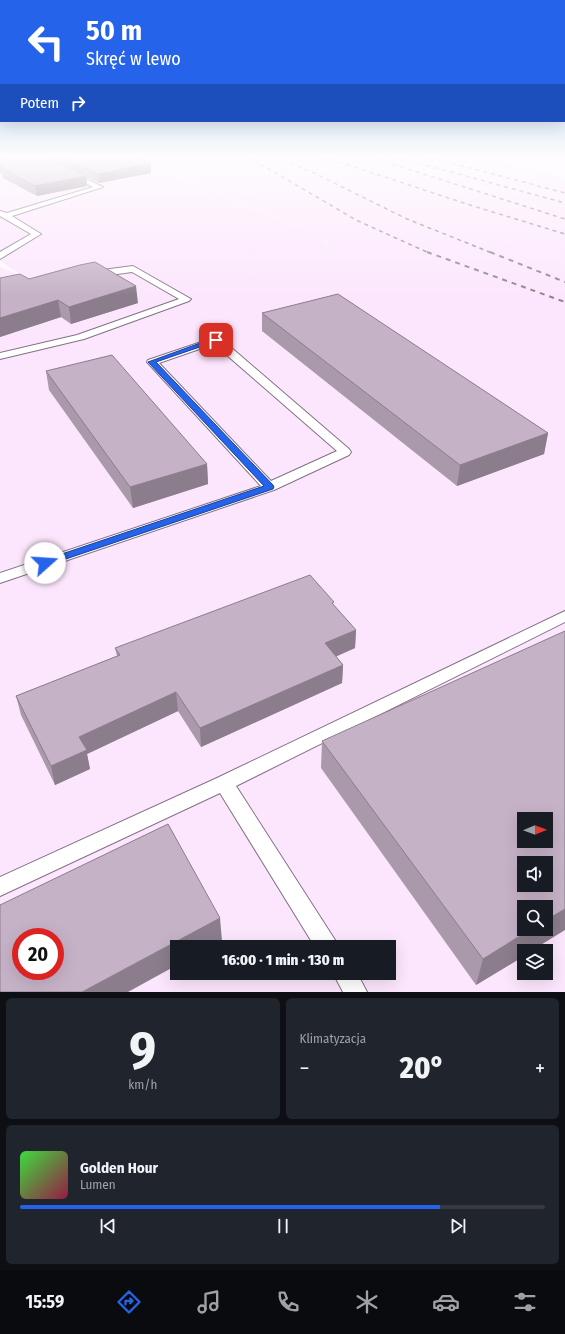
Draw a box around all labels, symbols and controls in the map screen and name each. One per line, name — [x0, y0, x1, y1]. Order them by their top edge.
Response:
text: 50 m — [86, 14, 142, 47]
icon: left — [20, 16, 72, 68]
text: Skręć w lewo — [86, 48, 181, 70]
icon: right — [67, 92, 89, 114]
text: Potem — [20, 94, 59, 112]
pin — [199, 323, 233, 357]
icon: arrive — [205, 329, 227, 351]
position arrow — [24, 542, 66, 584]
north arrow — [517, 812, 553, 848]
map controls — [517, 812, 553, 980]
button: sound — [517, 856, 553, 892]
button: search — [517, 900, 553, 936]
speed limit sign: 20 — [12, 928, 64, 980]
button: layers — [517, 944, 553, 980]
text: 16:00 · 1 min · 130 m — [222, 951, 344, 969]
text: 9 — [129, 1019, 156, 1082]
text: Klimatyzacja — [300, 1031, 366, 1046]
text: 20° — [400, 1050, 445, 1086]
text: − — [300, 1055, 309, 1082]
text: + — [535, 1055, 545, 1082]
text: km/h — [128, 1077, 157, 1092]
text: Golden Hour — [80, 1159, 158, 1177]
text: Lumen — [80, 1177, 116, 1192]
icon: previous — [97, 1215, 119, 1237]
icon: pause — [272, 1215, 294, 1237]
icon: next — [447, 1215, 469, 1237]
icon: directions — [115, 1288, 143, 1316]
icon: music — [195, 1288, 223, 1316]
icon: phone — [274, 1288, 302, 1316]
icon: climate — [353, 1288, 381, 1316]
icon: car — [432, 1288, 460, 1316]
icon: filters — [511, 1288, 539, 1316]
text: 15:59 — [26, 1291, 64, 1313]

